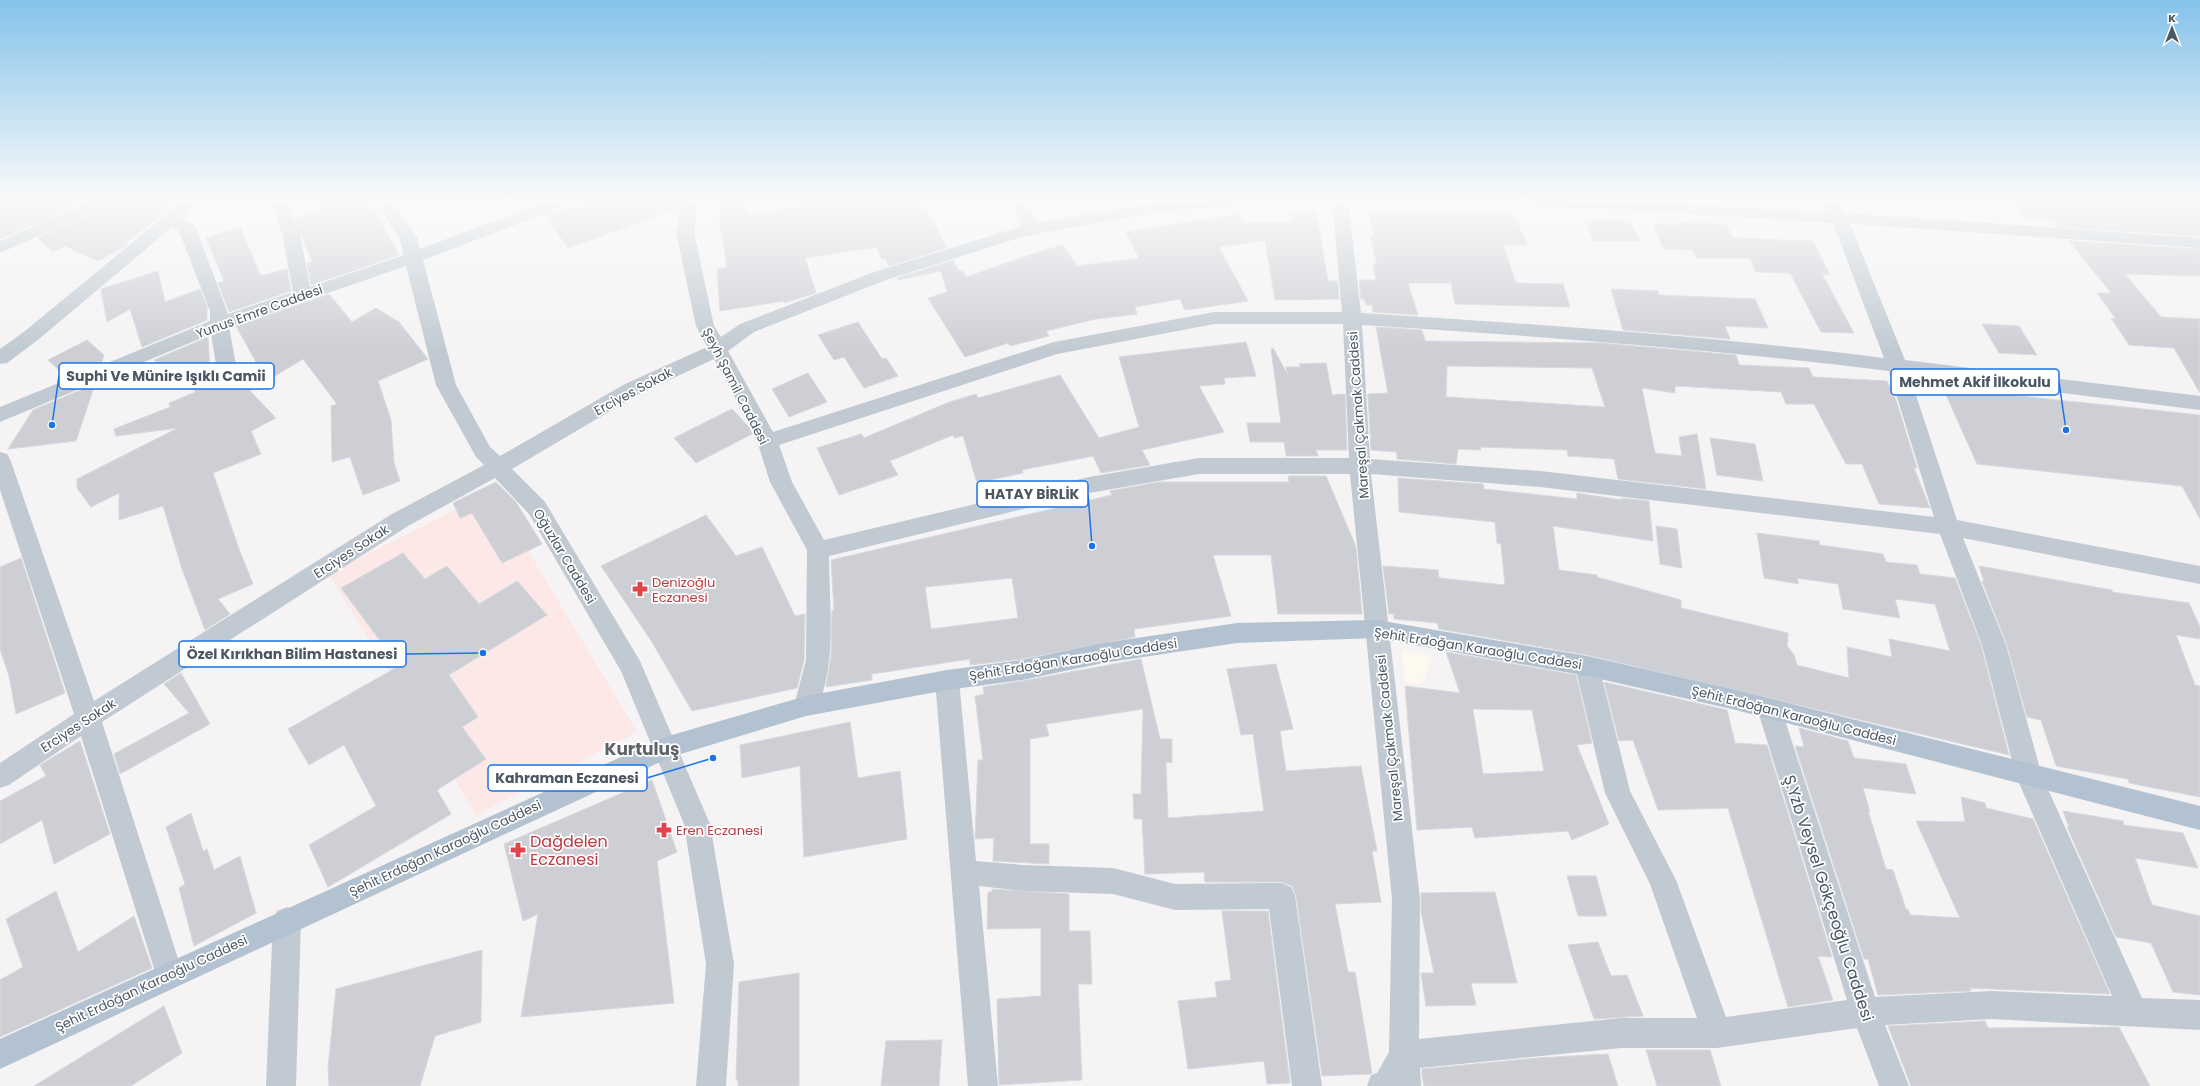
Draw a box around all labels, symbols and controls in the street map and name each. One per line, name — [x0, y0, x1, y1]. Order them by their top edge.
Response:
north arrow — [2152, 8, 2192, 48]
text: K — [2168, 10, 2176, 26]
street label: Yunus Emre Caddesi — [193, 280, 325, 343]
street label: Şeyh Şamil Caddesi — [698, 324, 773, 448]
street label: Mareşal Çakmak Caddesi — [1343, 331, 1374, 499]
callout: Suphi Ve Münire Işıklı Camii — [59, 363, 274, 389]
street label: Erciyes Sokak — [591, 363, 676, 420]
text: Suphi Ve Münire Işıklı Camii — [66, 366, 266, 386]
callout: Mehmet Akif İlkokulu — [1891, 369, 2059, 395]
text: Mehmet Akif İlkokulu — [1899, 372, 2051, 392]
callout: HATAY BİRLİK — [977, 481, 1088, 507]
text: HATAY BİRLİK — [985, 484, 1080, 504]
street label: Oğuzlar Caddesi — [529, 505, 601, 607]
street label: Erciyes Sokak — [310, 520, 393, 583]
place label: Denizoğlu Eczanesi — [652, 573, 715, 607]
pharmacy icon: Denizoğlu Eczanesi — [631, 580, 649, 598]
street label: Şehit Erdoğan Karaoğlu Caddesi — [1373, 623, 1583, 674]
street label: Şehit Erdoğan Karaoğlu Caddesi — [968, 634, 1178, 685]
callout: Özel Kırıkhan Bilim Hastanesi — [179, 641, 406, 667]
text: Özel Kırıkhan Bilim Hastanesi — [187, 644, 397, 664]
street label: Mareşal Çakmak Caddesi — [1371, 654, 1408, 822]
street label: Şehit Erdoğan Karaoğlu Caddesi — [1690, 681, 1898, 750]
street label: Erciyes Sokak — [37, 694, 120, 757]
district label: Kurtuluş — [605, 737, 679, 761]
callout: Kahraman Eczanesi — [488, 765, 647, 791]
text: Kahraman Eczanesi — [495, 768, 639, 788]
street label: Ş.Yzb Veysel Gökçeoğlu Caddesi — [1778, 772, 1879, 1024]
street label: Şehit Erdoğan Karaoğlu Caddesi — [346, 795, 544, 901]
pharmacy icon: Eren Eczanesi — [655, 821, 673, 839]
place label: Eren Eczanesi — [676, 821, 763, 840]
place label: Dağdelen Eczanesi — [530, 830, 608, 871]
pharmacy icon: Dağdelen Eczanesi — [509, 841, 527, 859]
street label: Şehit Erdoğan Karaoğlu Caddesi — [52, 930, 250, 1036]

